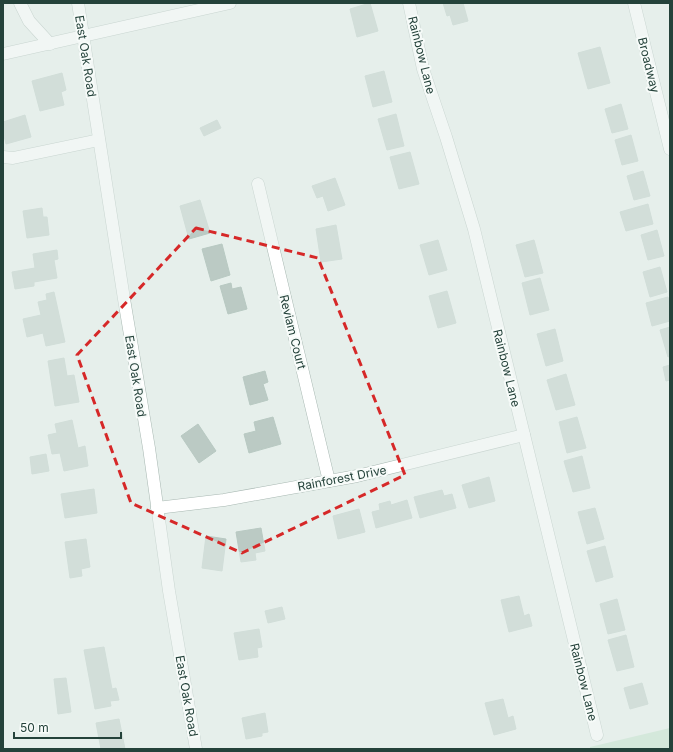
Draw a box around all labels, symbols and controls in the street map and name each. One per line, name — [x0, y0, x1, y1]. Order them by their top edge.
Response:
street label: East Oak Road — [72, 14, 100, 98]
street label: Rainbow Lane — [405, 15, 439, 95]
street label: Broadway — [635, 36, 663, 95]
street label: Reviam Court — [276, 293, 310, 371]
street label: Rainbow Lane — [490, 328, 524, 408]
street label: East Oak Road — [122, 334, 150, 418]
street label: Rainforest Drive — [296, 462, 388, 494]
street label: Rainbow Lane — [567, 642, 601, 722]
street label: East Oak Road — [172, 654, 202, 738]
scale bar — [14, 714, 121, 740]
text: 50 m — [20, 720, 49, 735]

